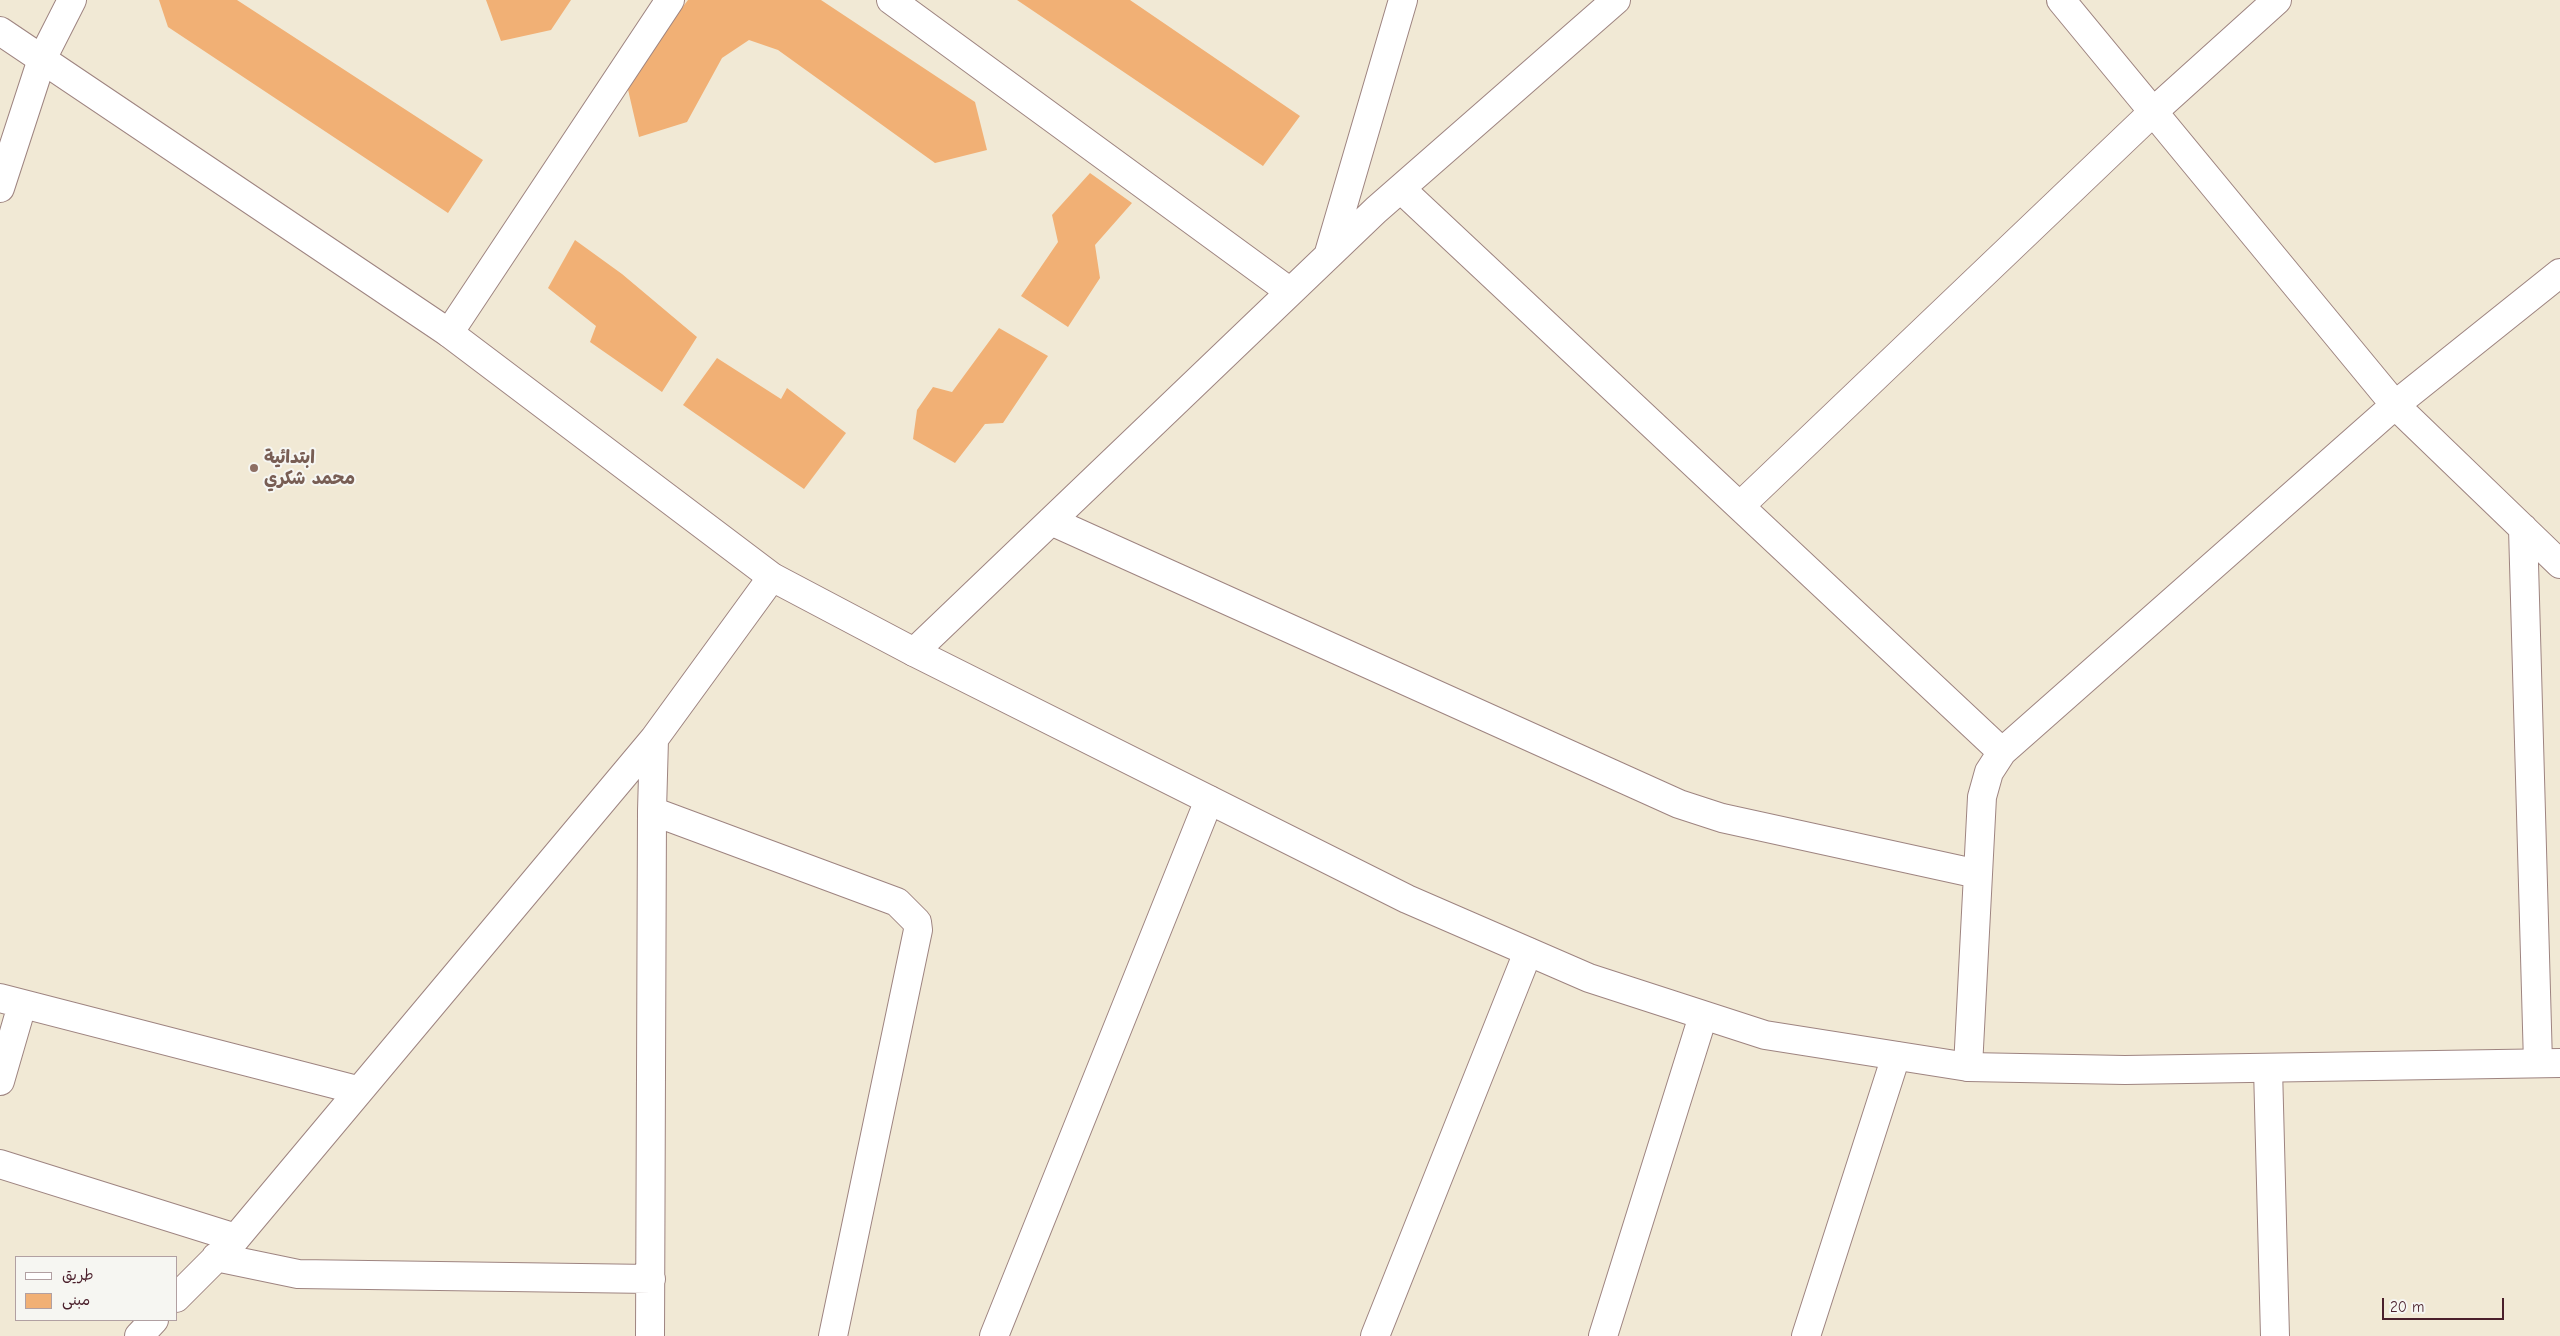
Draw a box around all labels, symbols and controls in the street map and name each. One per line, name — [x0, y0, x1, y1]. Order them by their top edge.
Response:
place label: ابتدائية محمد شكري — [264, 447, 355, 489]
marker: ابتدائية محمد شكري — [248, 462, 260, 474]
legend — [15, 1256, 178, 1321]
text: طريق — [62, 1266, 94, 1284]
scale bar — [2385, 1288, 2508, 1320]
text: مبنى — [62, 1291, 90, 1309]
text: 20 m — [2390, 1298, 2424, 1316]

